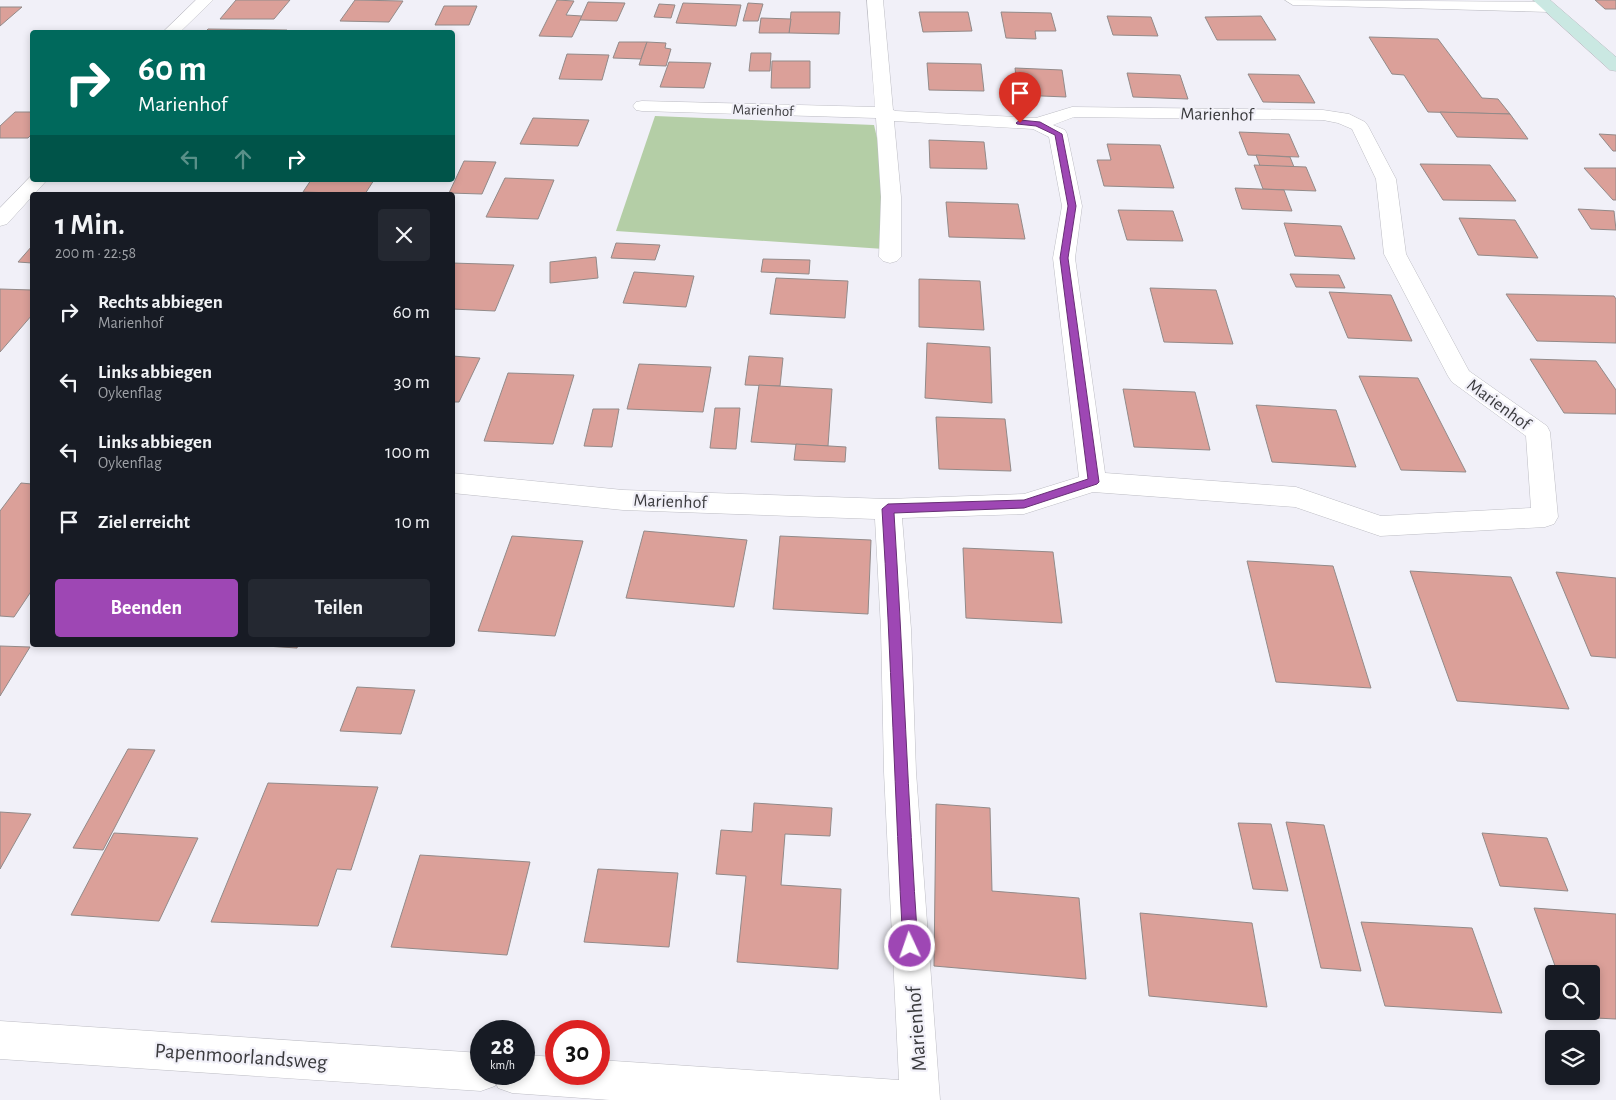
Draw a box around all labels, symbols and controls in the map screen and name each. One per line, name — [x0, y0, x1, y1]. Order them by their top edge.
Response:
icon: right — [55, 50, 120, 115]
text: 60 m — [138, 52, 207, 87]
pin — [999, 72, 1041, 123]
icon: arrive — [1006, 79, 1034, 107]
text: Marienhof — [138, 93, 227, 115]
street label: Marienhof — [732, 102, 795, 119]
street label: Marienhof — [1180, 105, 1255, 125]
icon: left — [176, 145, 204, 173]
icon: ahead — [229, 145, 257, 173]
icon: right — [282, 145, 310, 173]
button: close — [378, 209, 430, 261]
text: 1 Min. — [55, 210, 125, 240]
text: 200 m · 22:58 — [55, 245, 136, 261]
text: Rechts abbiegen — [98, 293, 223, 312]
icon: right — [55, 298, 83, 326]
text: 60 m — [393, 303, 430, 322]
text: Marienhof — [98, 315, 163, 331]
text: Links abbiegen — [98, 363, 212, 382]
icon: left — [55, 368, 83, 396]
text: 30 m — [394, 373, 430, 392]
street label: Marienhof — [1464, 376, 1535, 435]
text: Oykenflag — [98, 385, 162, 401]
text: Links abbiegen — [98, 433, 212, 452]
icon: left — [55, 438, 83, 466]
text: 100 m — [385, 443, 430, 462]
text: Oykenflag — [98, 455, 162, 471]
street label: Marienhof — [633, 492, 708, 512]
icon: arrive — [55, 508, 83, 536]
text: Ziel erreicht — [98, 513, 190, 532]
text: 10 m — [395, 513, 430, 532]
button: Beenden — [55, 579, 238, 637]
button: Teilen — [248, 579, 430, 637]
position arrow — [883, 919, 935, 971]
map controls — [1545, 965, 1600, 1085]
button: search — [1545, 965, 1600, 1020]
street label: Marienhof — [903, 984, 930, 1072]
speed limit sign: 30 — [545, 1020, 610, 1085]
button: layers — [1545, 1030, 1600, 1085]
text: 28 — [490, 1034, 515, 1059]
street label: Papenmoorlandsweg — [154, 1040, 329, 1073]
text: km/h — [490, 1059, 515, 1071]

